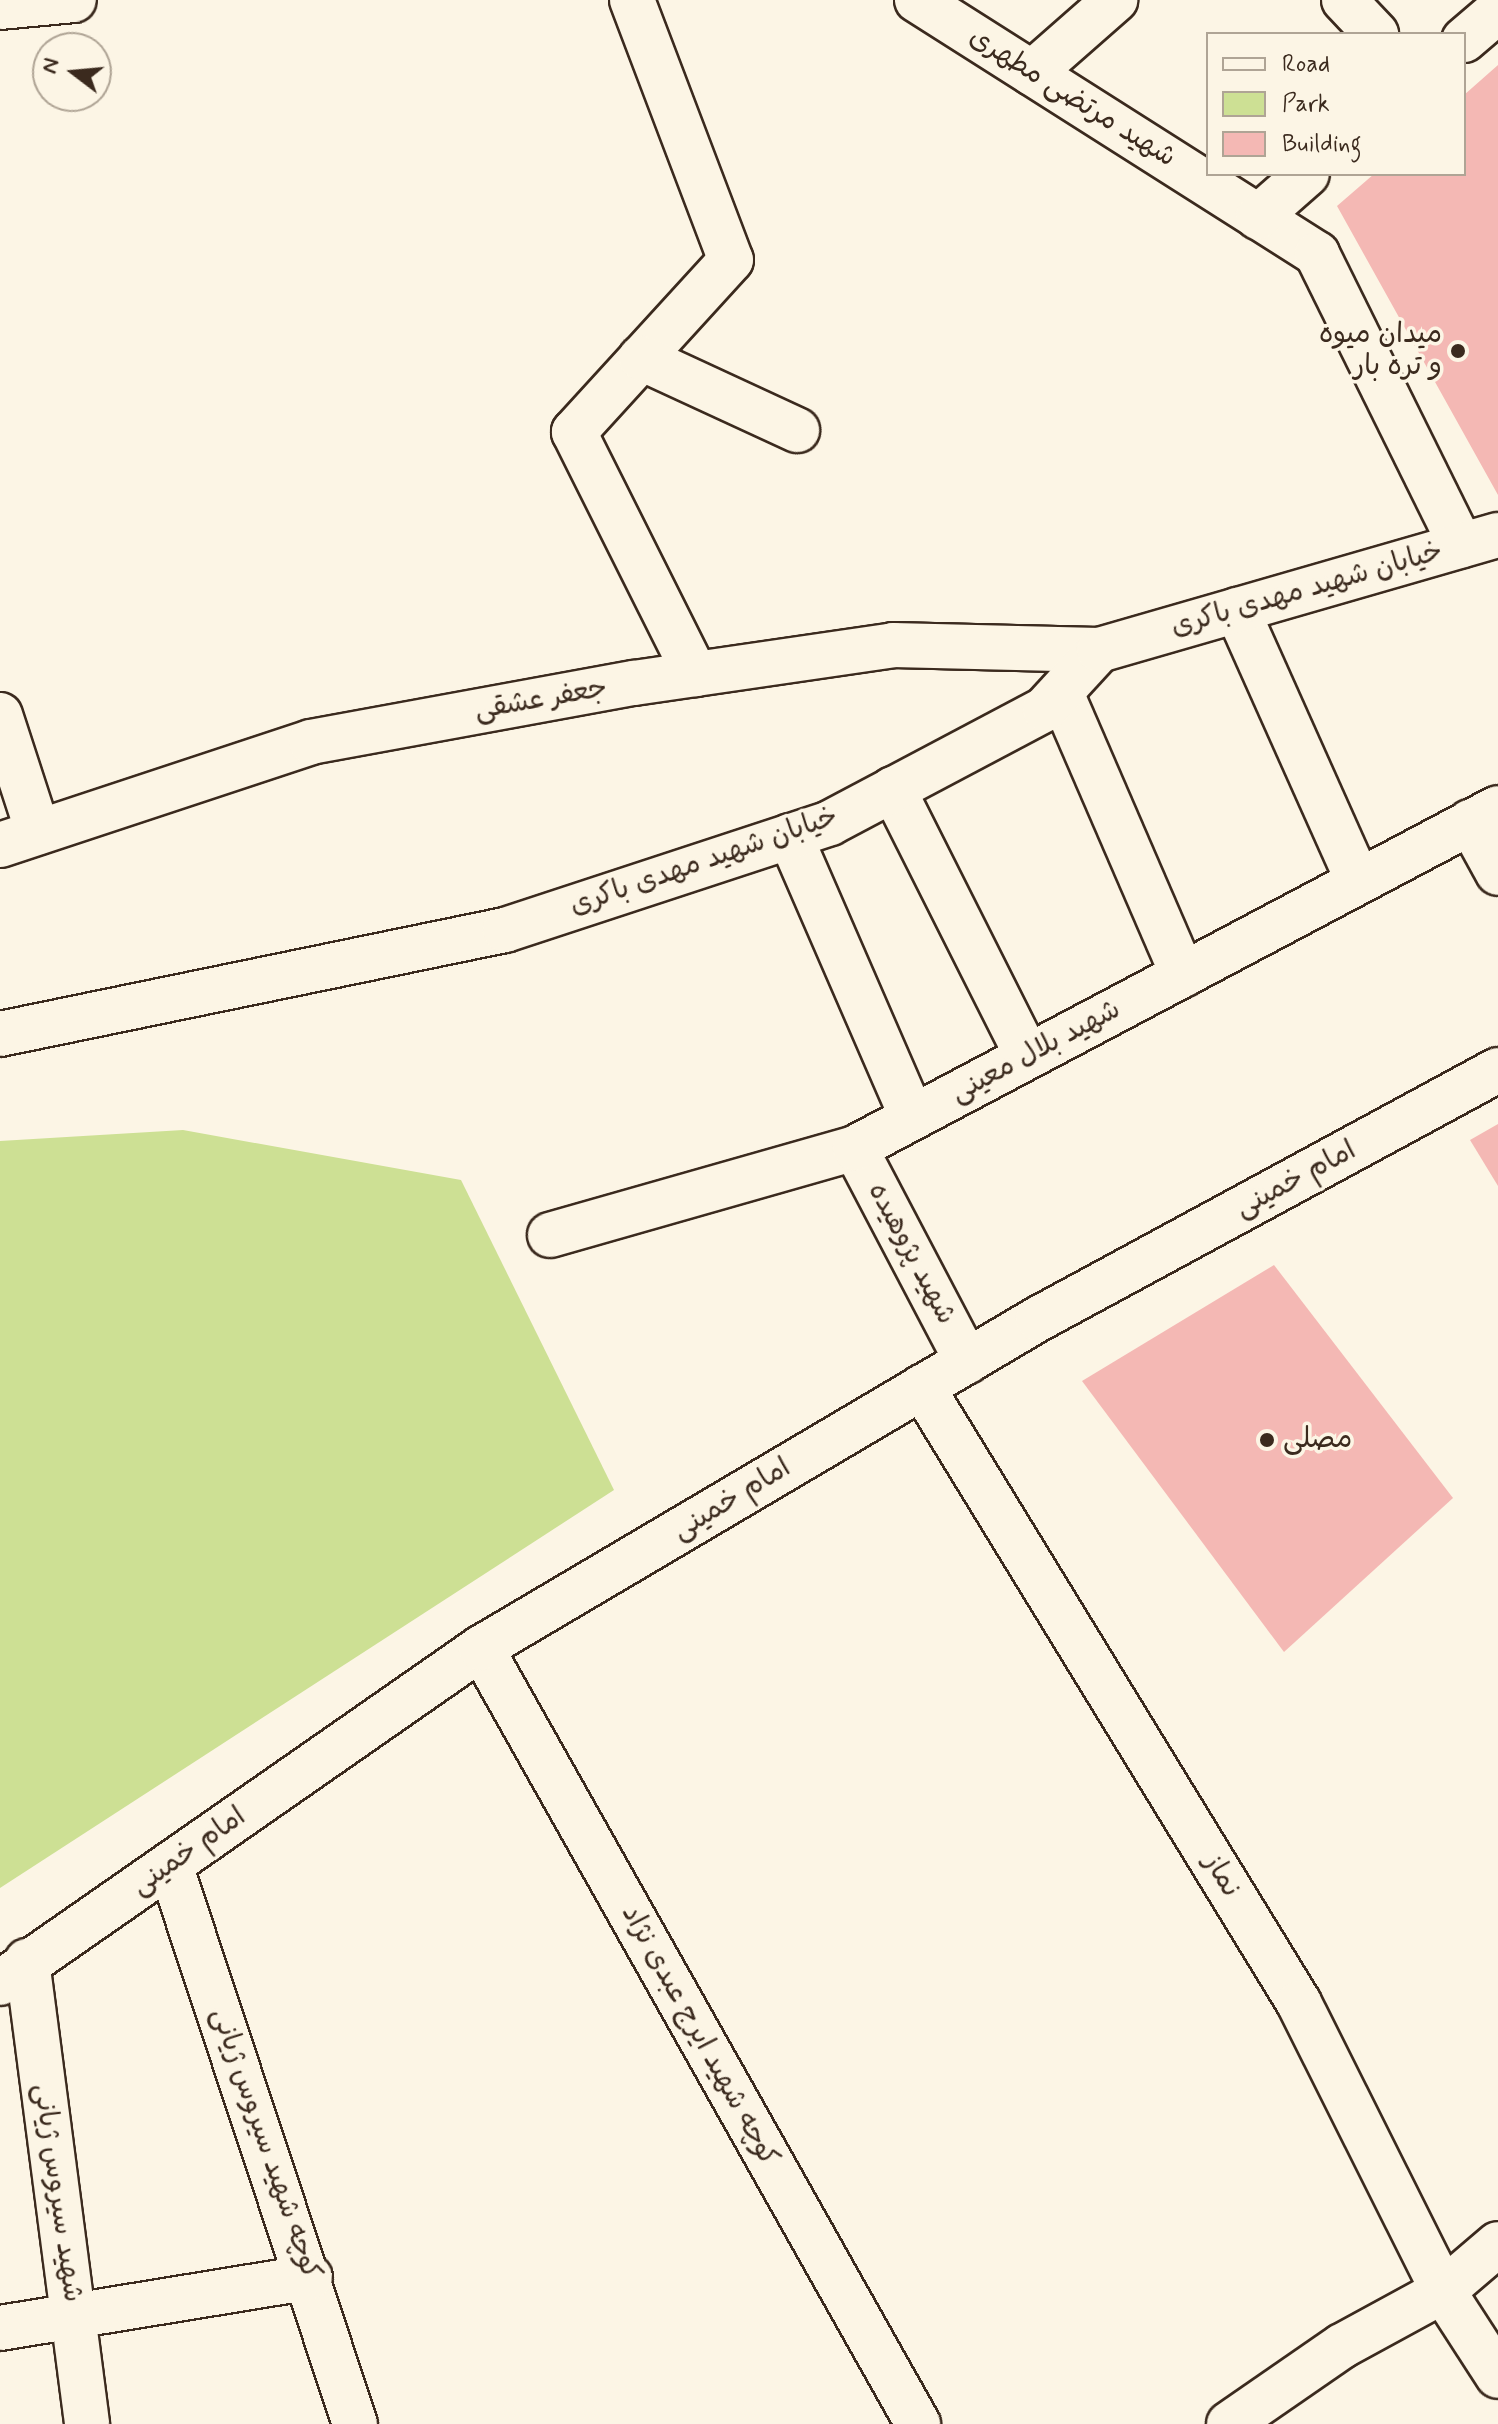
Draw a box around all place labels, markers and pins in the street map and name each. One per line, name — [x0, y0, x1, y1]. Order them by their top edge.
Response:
place label: میدان میوه و تره بار — [1319, 318, 1442, 384]
marker: میدان میوه و تره بار — [1449, 342, 1467, 360]
place label: مصلی — [1283, 1423, 1352, 1457]
marker: مصلی — [1258, 1431, 1276, 1449]

